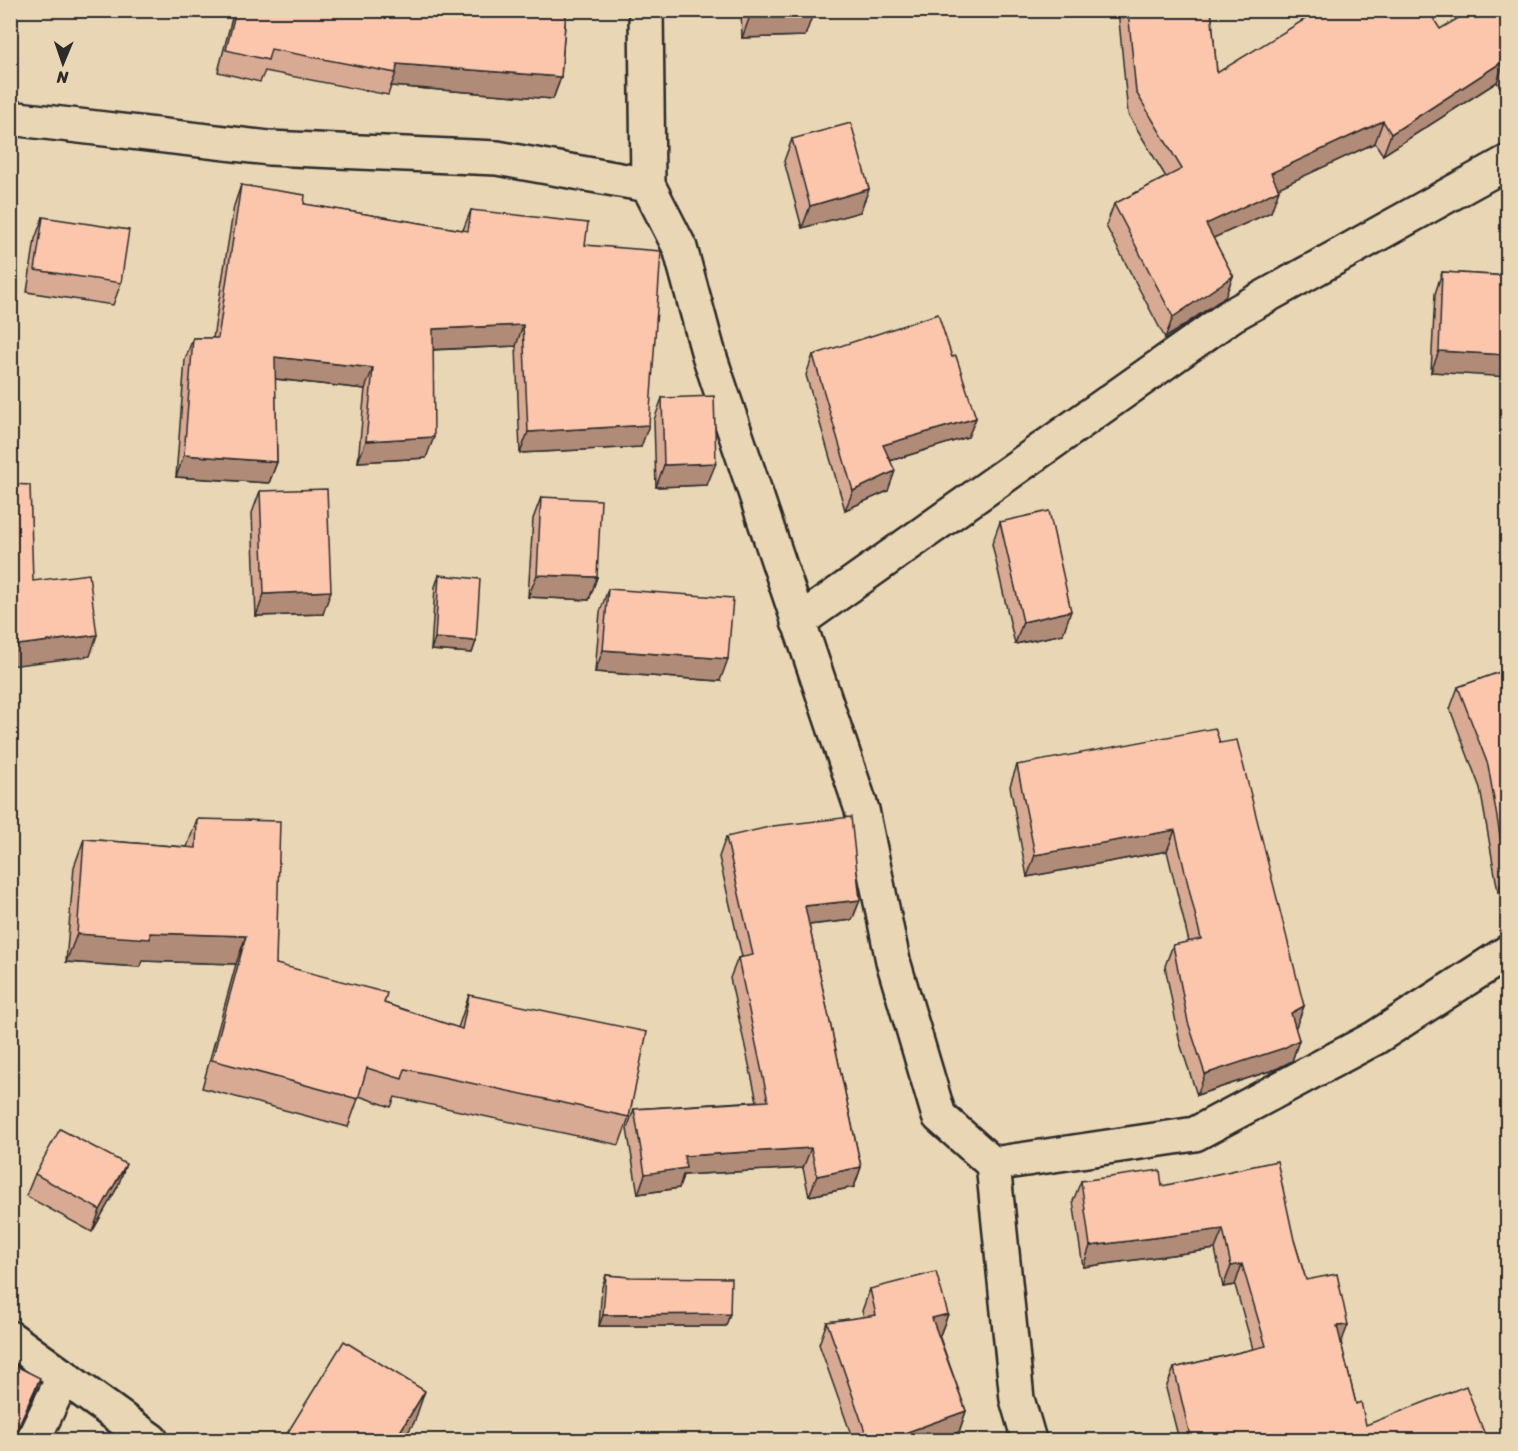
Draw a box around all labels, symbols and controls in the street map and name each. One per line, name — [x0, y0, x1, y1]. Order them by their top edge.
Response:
north arrow — [33, 33, 93, 93]
text: N — [56, 63, 70, 92]

